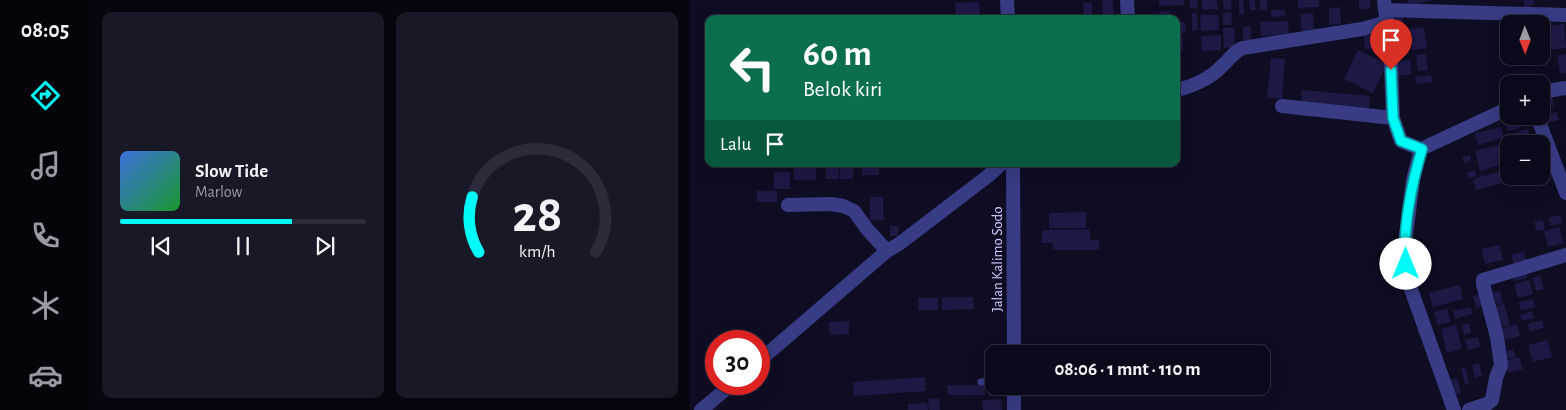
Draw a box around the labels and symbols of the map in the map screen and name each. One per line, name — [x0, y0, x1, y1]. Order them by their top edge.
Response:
north arrow — [1500, 15, 1550, 65]
pin — [1370, 19, 1412, 70]
street label: Jalan Kalimo Sodo — [990, 206, 1005, 312]
position arrow — [1379, 237, 1431, 289]
speed limit sign: 30 — [705, 330, 770, 395]

